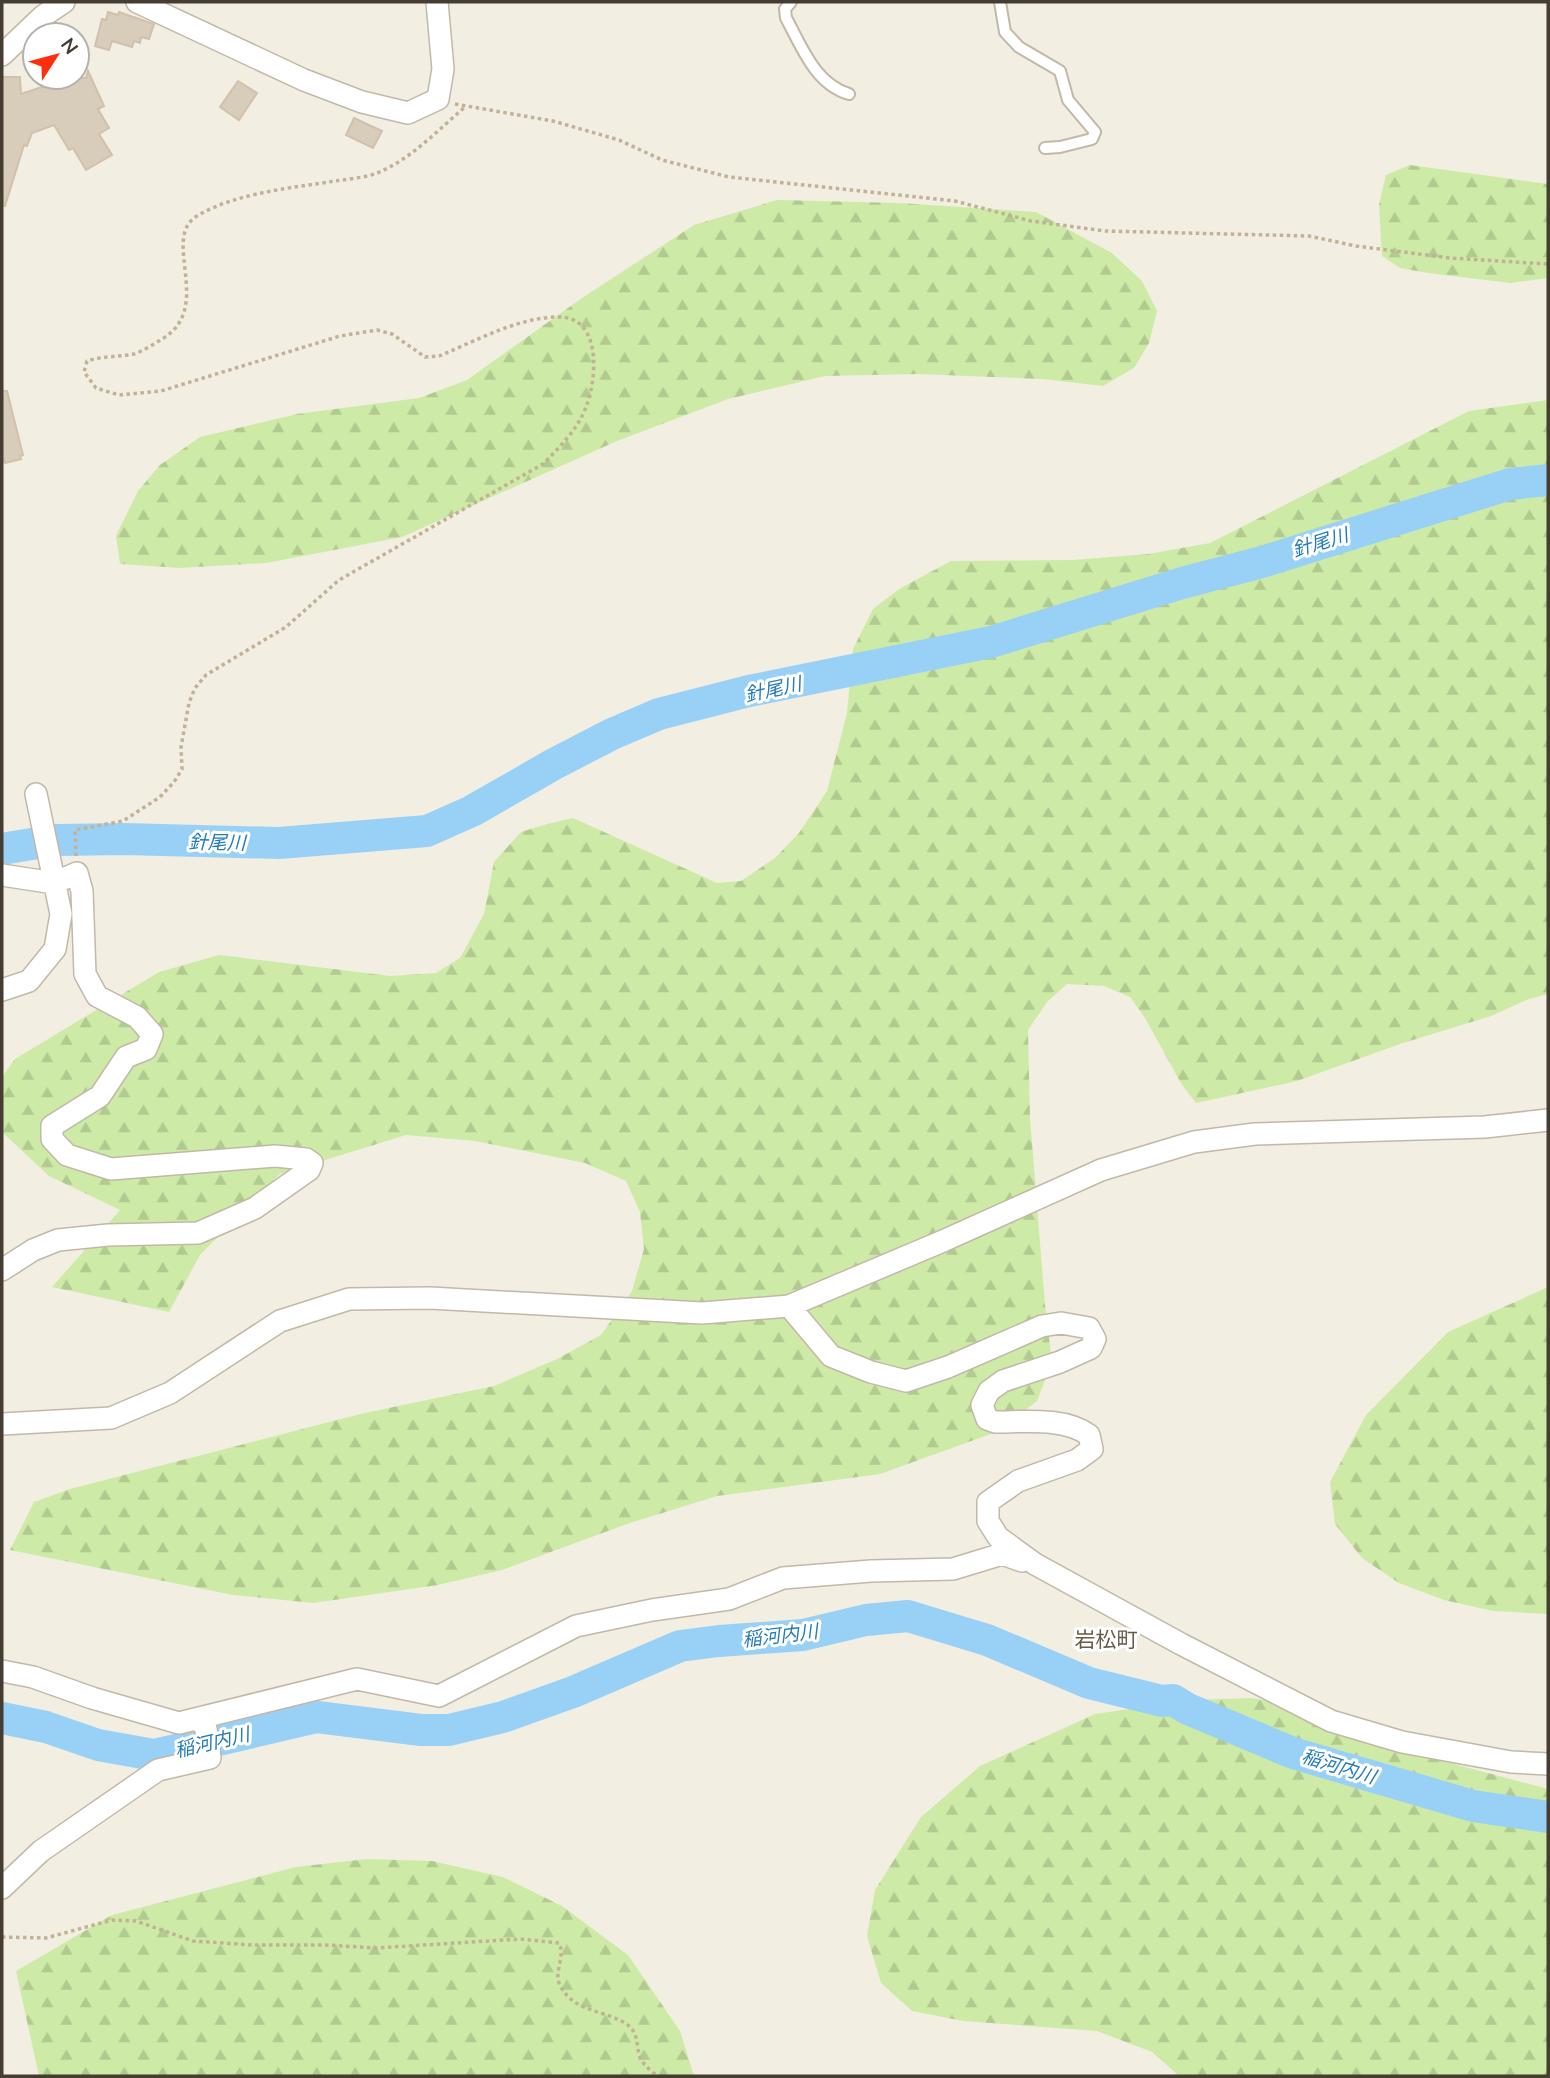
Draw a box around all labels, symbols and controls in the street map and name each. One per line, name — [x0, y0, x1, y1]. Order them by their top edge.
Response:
north arrow — [21, 21, 91, 91]
text: N — [54, 33, 84, 60]
water label: 針尾川 — [1289, 522, 1353, 564]
water label: 針尾川 — [743, 671, 806, 709]
water label: 針尾川 — [188, 830, 248, 857]
water label: 稲河内川 — [741, 1618, 821, 1654]
district label: 岩松町 — [1075, 1626, 1138, 1654]
water label: 稲河内川 — [172, 1721, 254, 1764]
water label: 稲河内川 — [1299, 1743, 1381, 1791]

